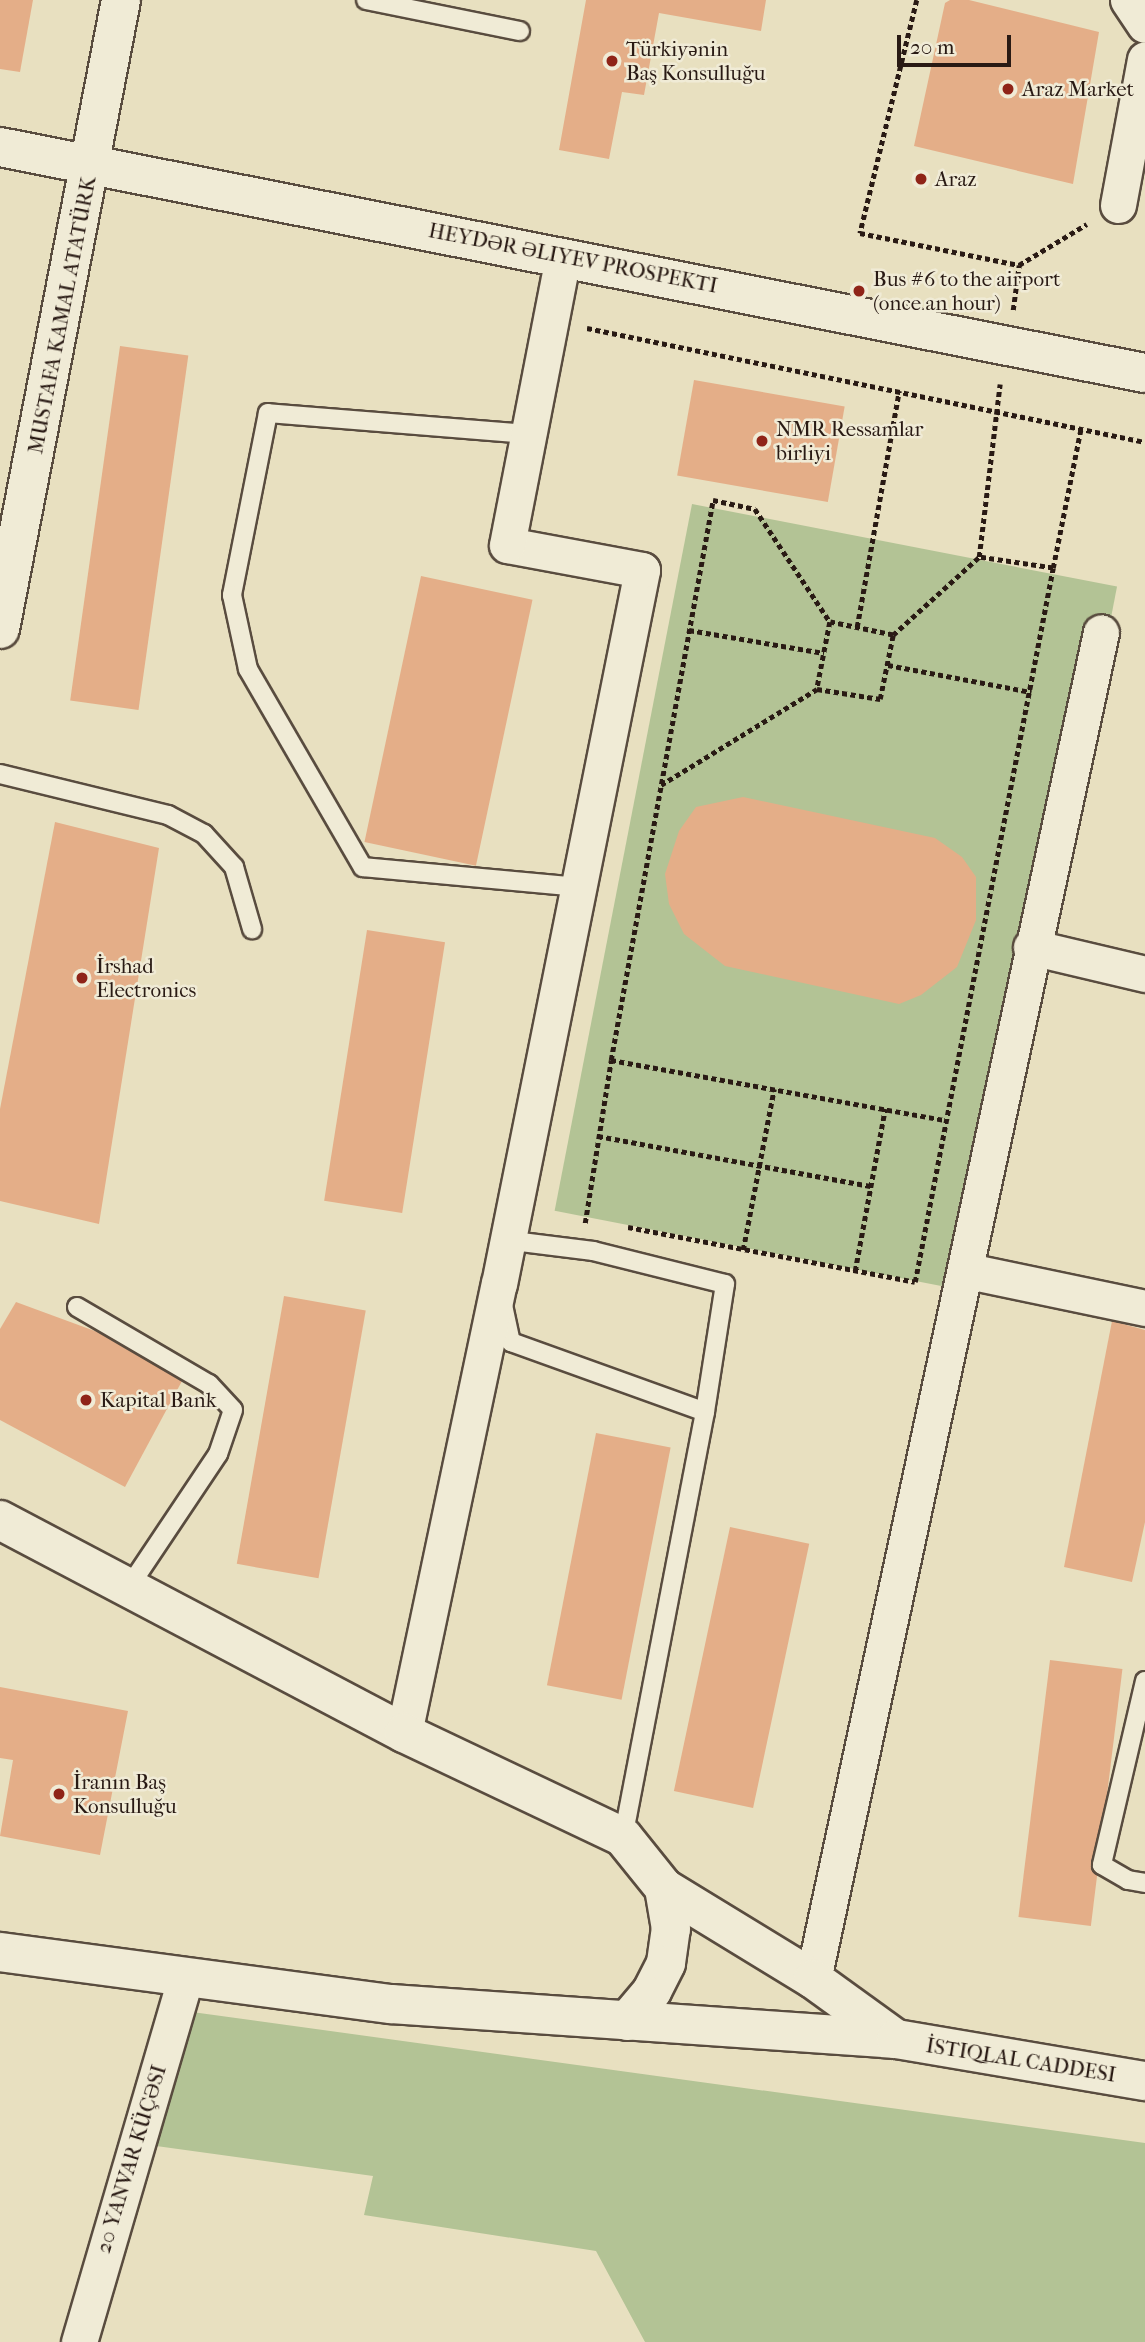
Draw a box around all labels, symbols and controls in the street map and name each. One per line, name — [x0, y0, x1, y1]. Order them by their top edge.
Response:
scale bar — [900, 21, 1014, 65]
text: 20 m — [910, 35, 954, 59]
place label: Türkiyənin Baş Konsulluğu — [626, 36, 765, 86]
marker: Türkiyənin Baş Konsulluğu — [604, 53, 620, 69]
place label: Araz Market — [1022, 76, 1134, 102]
marker: Araz Market — [1000, 81, 1016, 97]
place label: Araz — [935, 166, 977, 192]
marker: Araz — [913, 171, 929, 187]
street label: MUSTAFA KAMAL ATATÜRK — [23, 174, 101, 456]
street label: HEYDƏR ƏLIYEV PROSPEKTI — [426, 218, 720, 298]
place label: Bus #6 to the airport (once an hour) — [873, 266, 1060, 316]
marker: Bus #6 to the airport (once an hour) — [851, 283, 867, 299]
place label: NMR Ressamlar birliyi — [776, 416, 923, 466]
marker: NMR Ressamlar birliyi — [754, 433, 770, 449]
place label: İrshad Electronics — [96, 953, 196, 1003]
marker: İrshad Electronics — [74, 970, 90, 986]
place label: Kapital Bank — [100, 1387, 216, 1413]
marker: Kapital Bank — [78, 1392, 94, 1408]
place label: İranın Baş Konsulluğu — [73, 1769, 177, 1819]
marker: İranın Baş Konsulluğu — [51, 1786, 67, 1802]
street label: İSTIQLAL CADDESI — [924, 2033, 1118, 2087]
street label: 20 YANVAR KÜÇƏSI — [90, 2062, 172, 2256]

